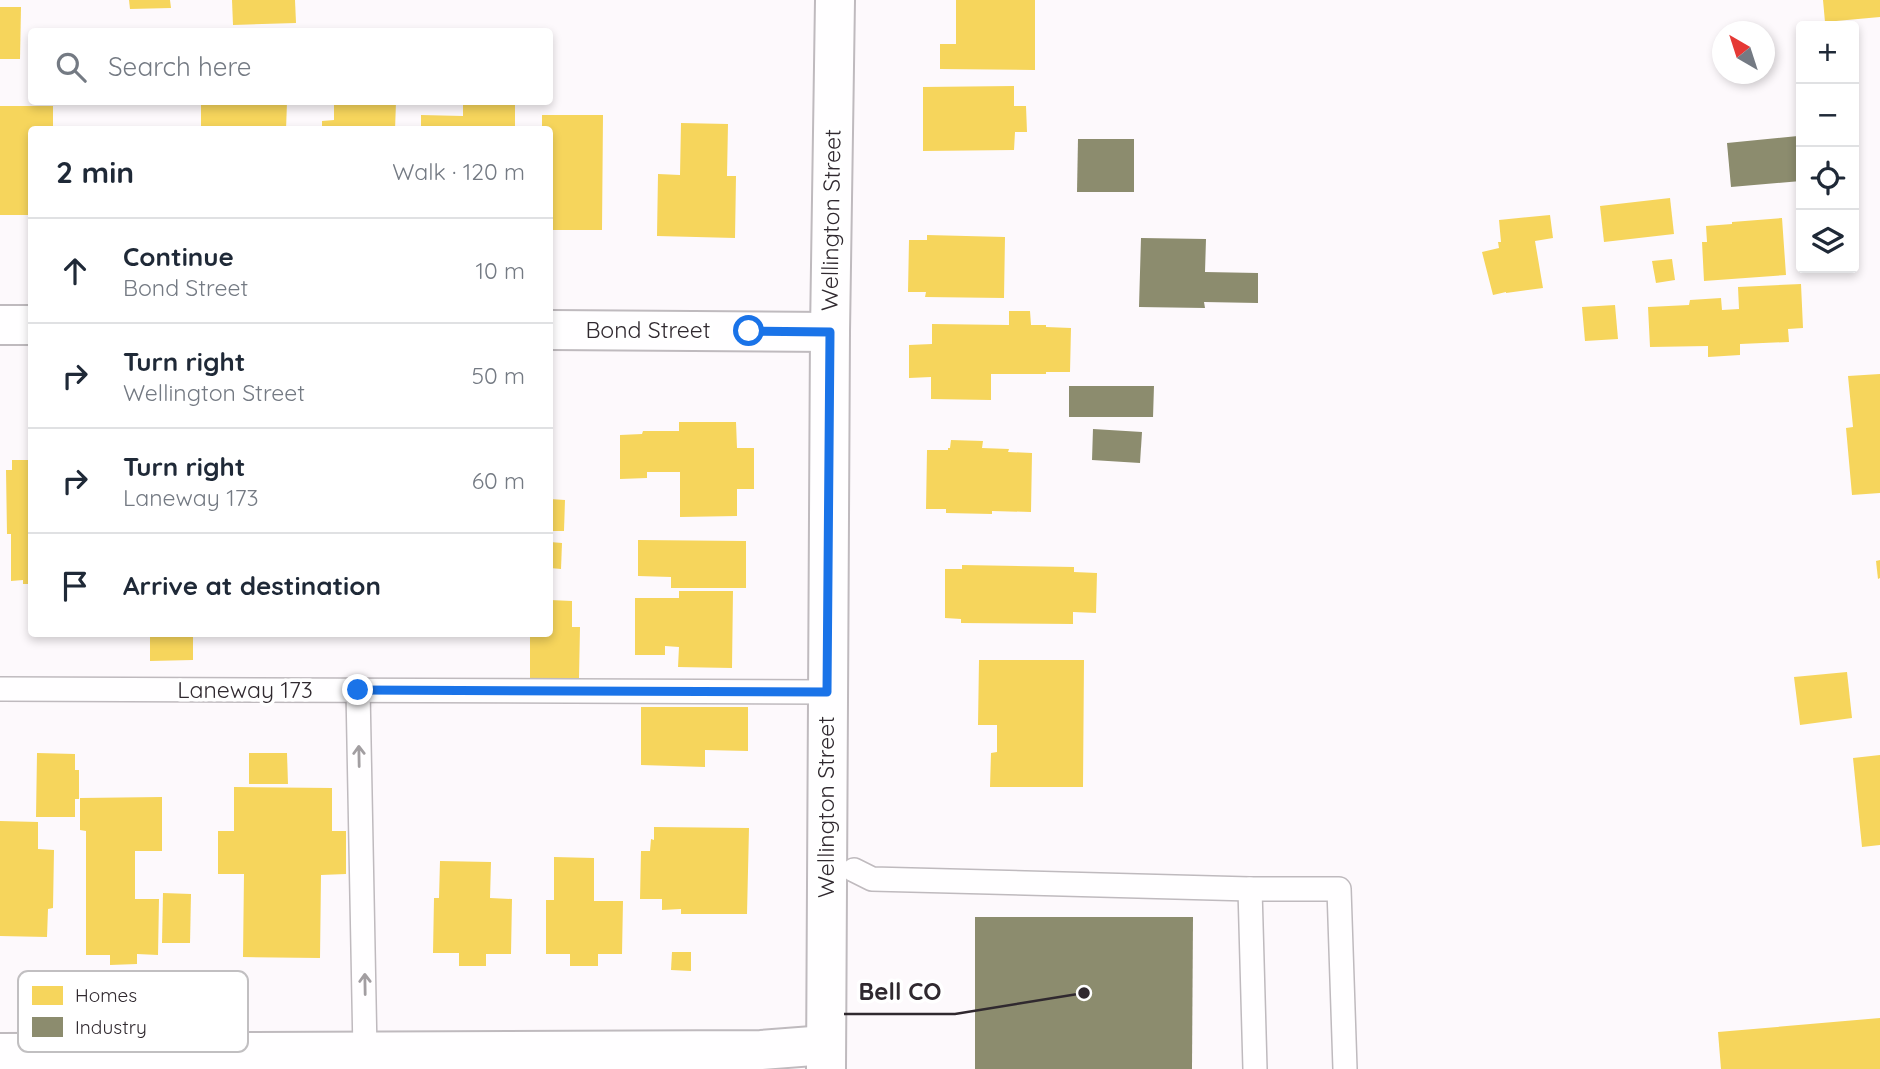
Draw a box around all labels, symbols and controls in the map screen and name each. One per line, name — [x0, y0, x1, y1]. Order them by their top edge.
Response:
north arrow — [1712, 21, 1775, 84]
map controls — [1796, 21, 1859, 273]
button: + — [1796, 21, 1859, 84]
search box — [28, 28, 553, 105]
icon: search — [52, 48, 90, 86]
text: Search here — [108, 50, 252, 83]
button: − — [1796, 84, 1859, 147]
street label: Wellington Street — [814, 129, 847, 311]
button: locate — [1796, 147, 1859, 210]
text: 2 min — [56, 153, 134, 191]
text: Walk · 120 m — [392, 157, 525, 186]
button: layers — [1796, 210, 1859, 273]
text: Continue — [123, 240, 234, 273]
icon: ahead — [56, 252, 94, 290]
text: 10 m — [476, 256, 525, 285]
text: Bond Street — [123, 273, 248, 302]
street label: Bond Street — [585, 315, 711, 344]
route start — [733, 315, 764, 346]
text: Turn right — [123, 345, 245, 378]
icon: right — [56, 357, 94, 395]
text: 50 m — [472, 361, 525, 390]
text: Wellington Street — [123, 378, 305, 407]
text: Turn right — [123, 450, 245, 483]
icon: right — [56, 462, 94, 500]
text: 60 m — [472, 466, 525, 495]
text: Laneway 173 — [123, 483, 259, 512]
icon: arrive — [56, 567, 94, 605]
text: Arrive at destination — [123, 569, 381, 602]
route end — [342, 674, 373, 705]
street label: Laneway 173 — [177, 675, 313, 704]
street label: Wellington Street — [811, 716, 840, 898]
one-way arrow — [353, 745, 366, 768]
callout: Bell CO — [844, 969, 955, 1014]
legend — [18, 971, 248, 1052]
one-way arrow — [358, 973, 371, 996]
text: Bell CO — [859, 976, 941, 1006]
text: Homes — [75, 983, 137, 1007]
text: Industry — [75, 1015, 147, 1039]

